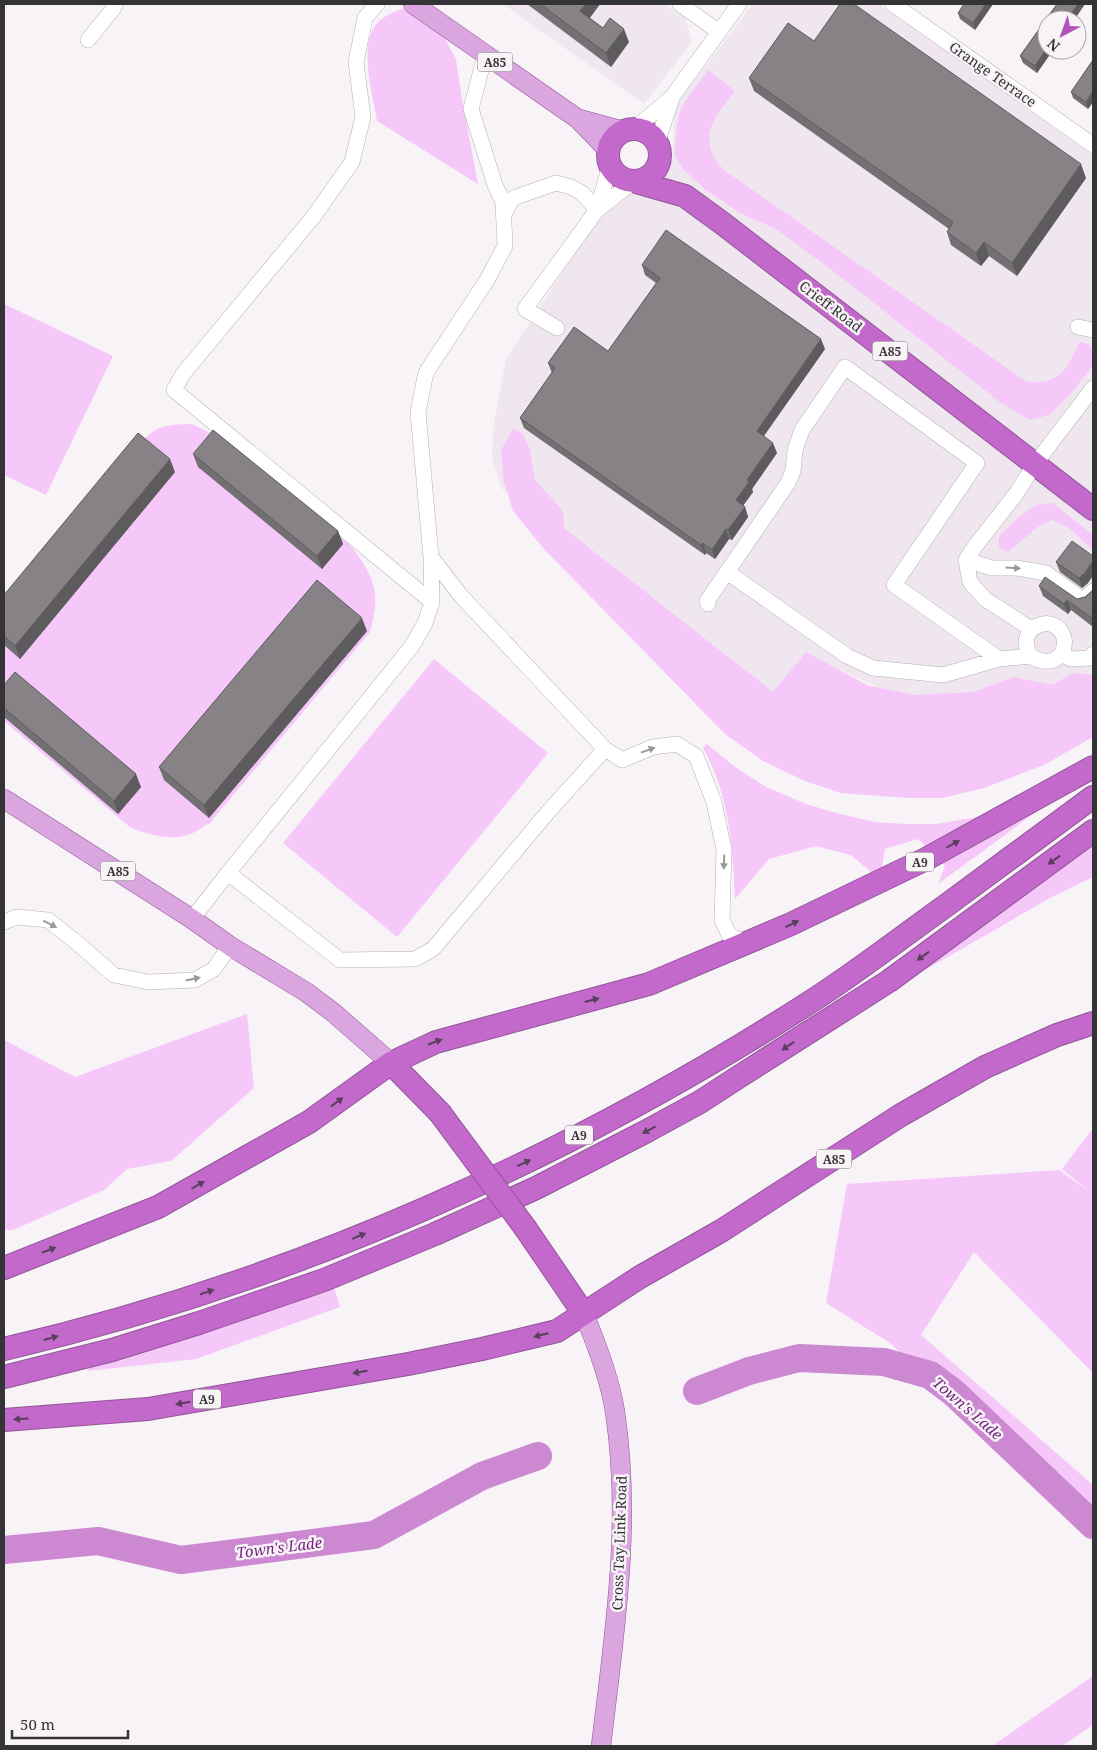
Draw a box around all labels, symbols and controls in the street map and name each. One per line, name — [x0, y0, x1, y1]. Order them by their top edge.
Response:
north arrow — [1037, 10, 1087, 60]
text: N — [1043, 34, 1064, 56]
street label: Grange Terrace — [946, 37, 1040, 111]
road number: A85 — [478, 52, 512, 72]
street label: Crieff Road — [796, 276, 867, 336]
road number: A85 — [872, 342, 908, 361]
one-way arrow — [1006, 565, 1022, 573]
one-way arrow — [641, 746, 656, 754]
one-way arrow — [946, 840, 960, 848]
road number: A9 — [906, 852, 934, 872]
one-way arrow — [720, 854, 728, 870]
one-way arrow — [1047, 855, 1061, 865]
road number: A85 — [100, 861, 136, 880]
one-way arrow — [43, 920, 57, 928]
one-way arrow — [785, 920, 799, 928]
one-way arrow — [916, 951, 930, 961]
one-way arrow — [185, 975, 200, 983]
one-way arrow — [585, 995, 600, 1003]
one-way arrow — [428, 1038, 443, 1046]
one-way arrow — [781, 1041, 794, 1051]
one-way arrow — [330, 1096, 343, 1107]
road number: A9 — [565, 1126, 593, 1144]
one-way arrow — [641, 1126, 656, 1134]
road number: A85 — [816, 1150, 852, 1168]
one-way arrow — [517, 1159, 531, 1167]
one-way arrow — [191, 1180, 204, 1189]
one-way arrow — [352, 1231, 366, 1239]
one-way arrow — [42, 1246, 57, 1254]
one-way arrow — [200, 1288, 215, 1296]
one-way arrow — [533, 1331, 548, 1339]
one-way arrow — [44, 1333, 59, 1341]
one-way arrow — [352, 1369, 368, 1377]
water label: Town's Lade — [929, 1372, 1008, 1444]
road number: A9 — [193, 1390, 221, 1408]
one-way arrow — [175, 1400, 191, 1408]
one-way arrow — [13, 1415, 29, 1423]
street label: Cross Tay Link Road — [607, 1475, 631, 1611]
water label: Town's Lade — [235, 1532, 324, 1562]
scale bar — [12, 1708, 129, 1740]
text: 50 m — [20, 1714, 55, 1734]

